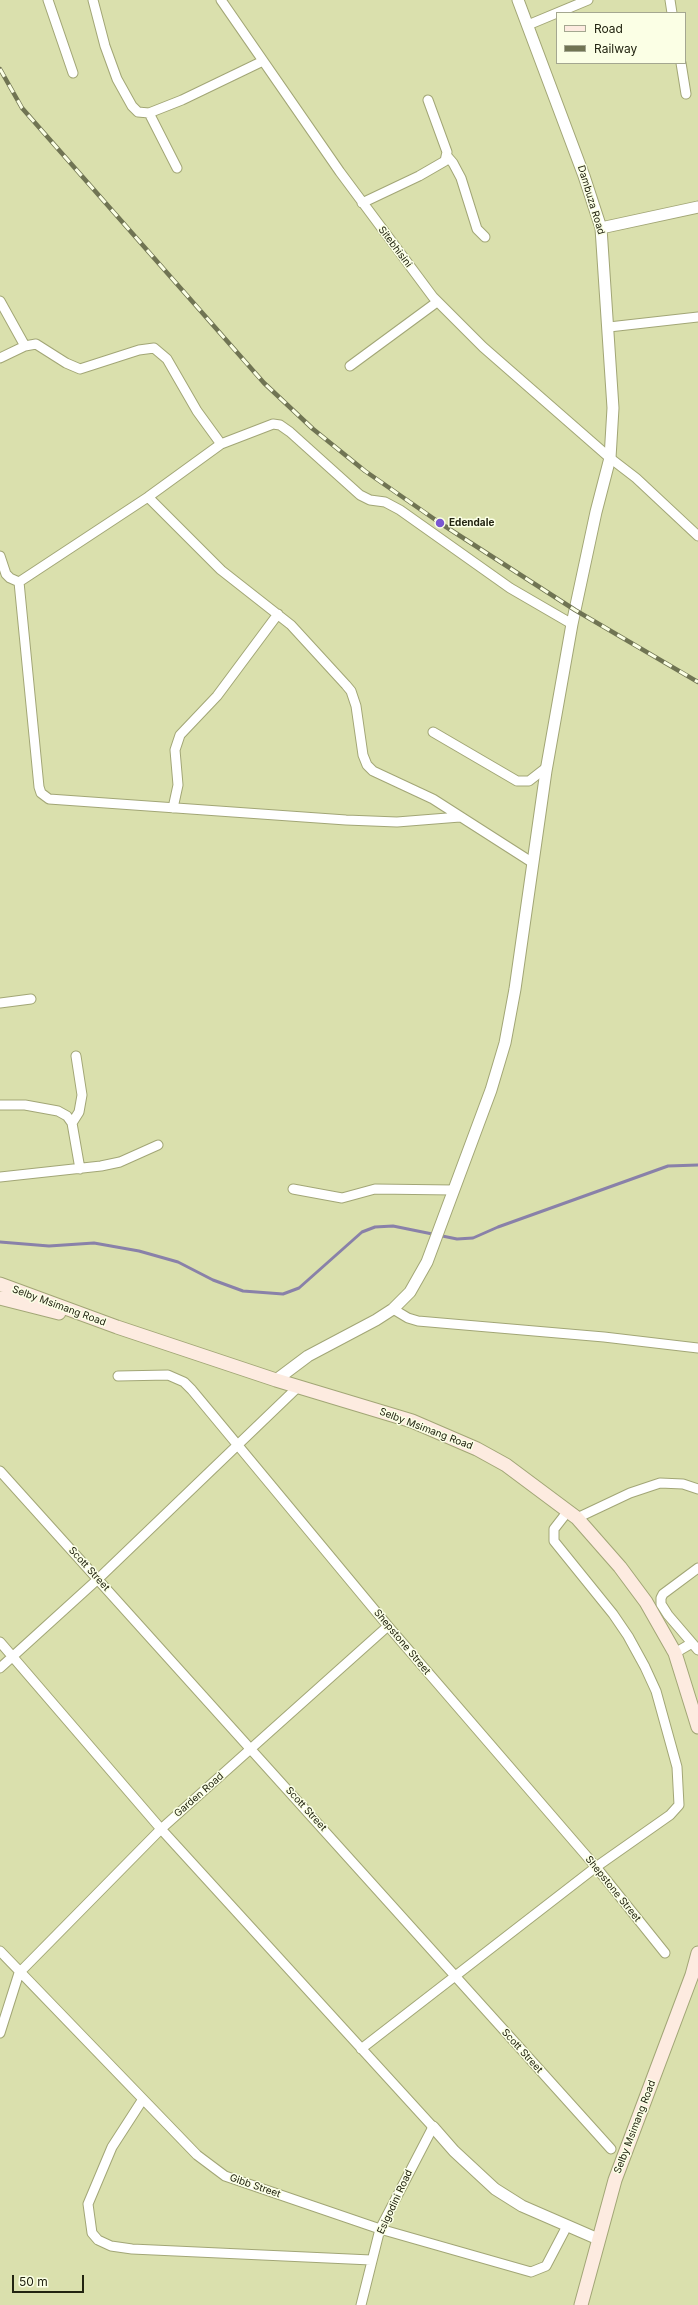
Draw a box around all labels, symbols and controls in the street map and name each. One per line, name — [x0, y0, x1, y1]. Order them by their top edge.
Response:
legend — [556, 12, 686, 64]
text: Road — [594, 21, 623, 36]
text: Railway — [594, 41, 637, 56]
street label: Dambuza Road — [575, 164, 607, 236]
street label: Sitebhisini — [376, 224, 414, 270]
marker: Edendale — [434, 517, 446, 529]
place label: Edendale — [449, 517, 494, 529]
street label: Selby Msimang Road — [10, 1283, 108, 1329]
street label: Selby Msimang Road — [378, 1406, 474, 1452]
street label: Scott Street — [66, 1544, 112, 1594]
street label: Shepstone Street — [371, 1607, 433, 1677]
street label: Garden Road — [172, 1770, 226, 1820]
street label: Scott Street — [283, 1784, 329, 1834]
street label: Shepstone Street — [583, 1854, 643, 1924]
street label: Scott Street — [499, 2026, 545, 2076]
street label: Selby Msimang Road — [612, 2079, 658, 2175]
street label: Esigodini Road — [375, 2168, 415, 2236]
street label: Gibb Street — [228, 2172, 282, 2200]
scale bar — [14, 2267, 86, 2293]
text: 50 m — [19, 2274, 48, 2289]

